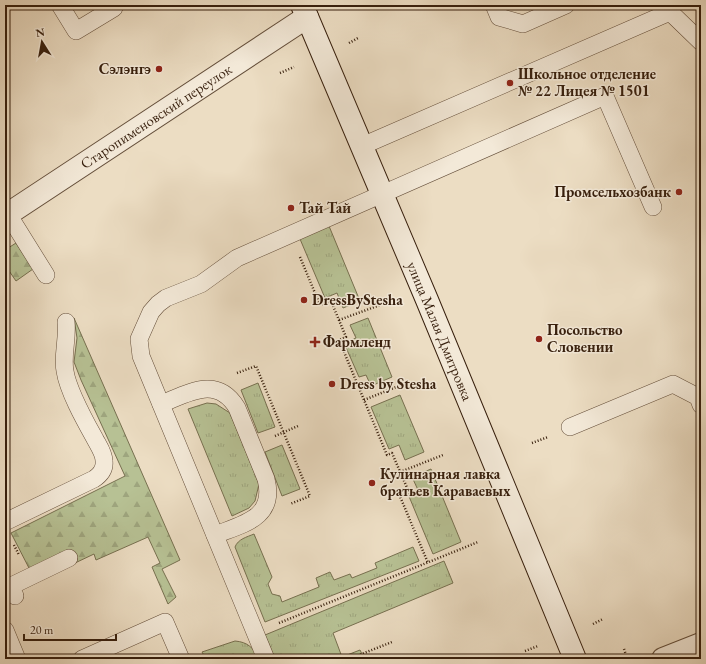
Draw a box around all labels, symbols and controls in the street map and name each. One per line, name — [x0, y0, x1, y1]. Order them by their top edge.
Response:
north arrow — [22, 22, 62, 62]
text: N — [34, 24, 46, 40]
street label: Старопименовский переулок — [77, 59, 235, 173]
place label: Сэлэнгэ — [99, 59, 151, 78]
marker: Сэлэнгэ — [154, 64, 164, 74]
place label: Школьное отделение № 22 Лицея № 1501 — [518, 64, 656, 100]
marker: Школьное отделение № 22 Лицея № 1501 — [505, 78, 515, 88]
place label: Промсельхозбанк — [554, 182, 672, 201]
marker: Промсельхозбанк — [674, 187, 684, 197]
place label: Тай Тай — [299, 198, 351, 217]
marker: Тай Тай — [286, 203, 296, 213]
street label: улица Малая Дмитровка — [403, 259, 477, 403]
place label: DressByStesha — [312, 290, 403, 309]
marker: DressByStesha — [299, 295, 309, 305]
place label: Посольство Словении — [547, 320, 623, 356]
place label: Фармленд — [323, 332, 391, 351]
marker: Посольство Словении — [534, 334, 544, 344]
marker: Фармленд — [310, 337, 320, 347]
place label: Dress by Stesha — [340, 374, 437, 393]
marker: Dress by Stesha — [327, 379, 337, 389]
place label: Кулинарная лавка братьев Караваевых — [380, 464, 511, 500]
marker: Кулинарная лавка братьев Караваевых — [367, 478, 377, 488]
scale bar — [24, 616, 116, 642]
text: 20 m — [30, 622, 54, 638]

